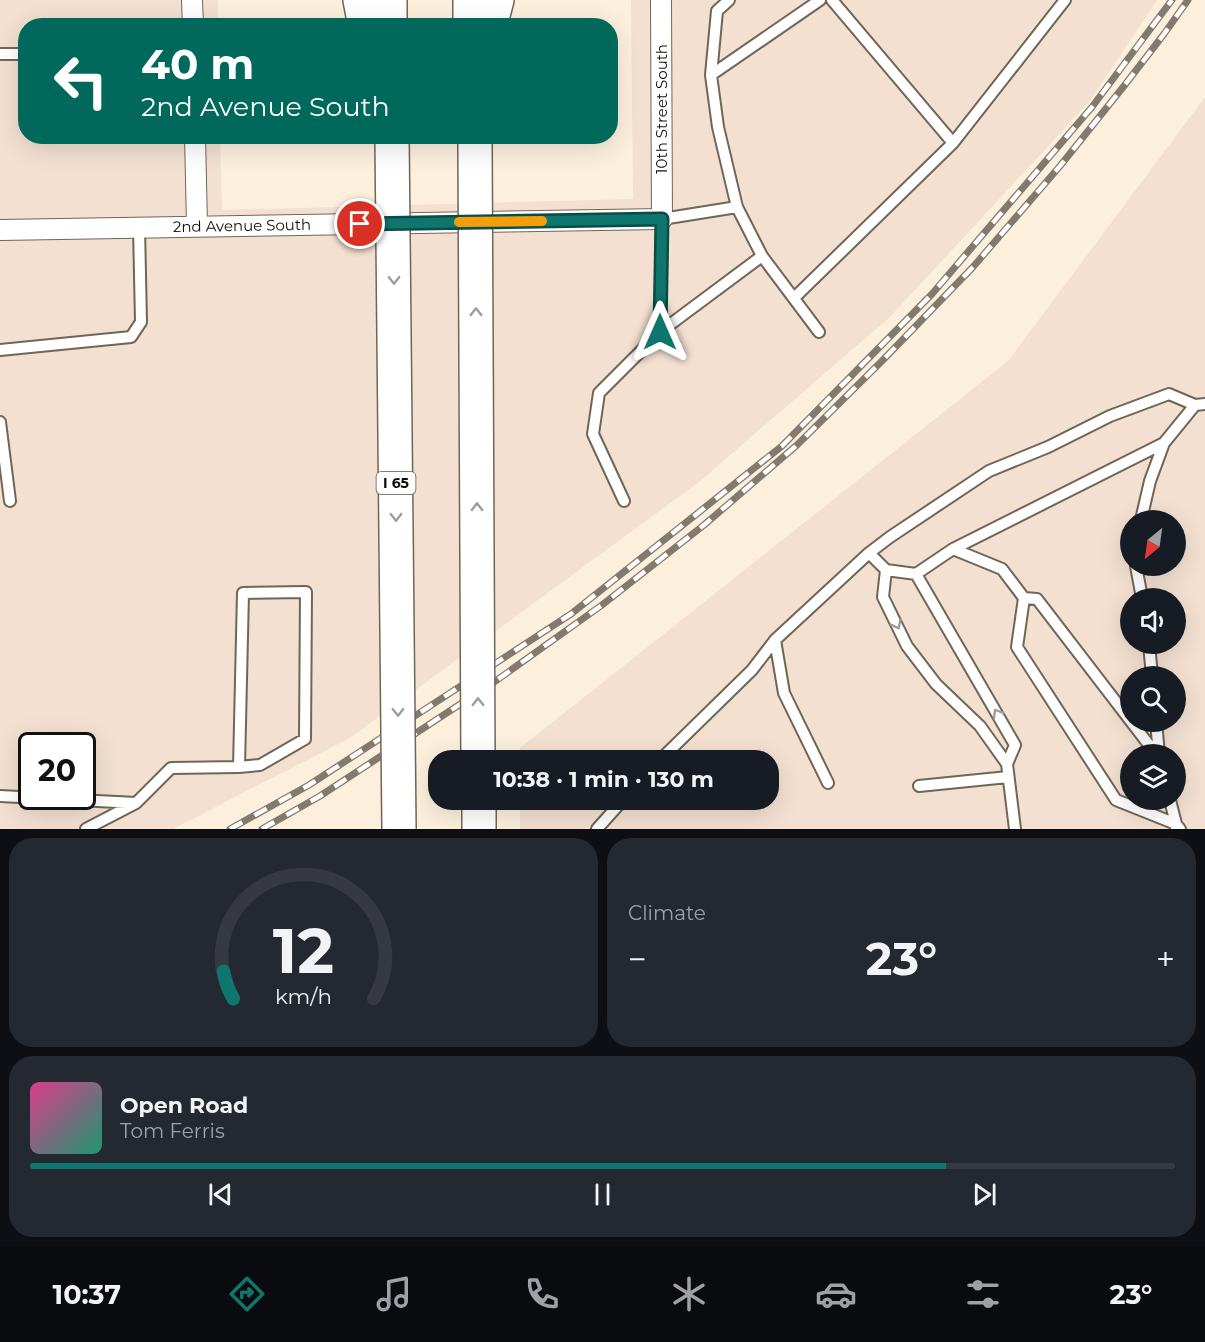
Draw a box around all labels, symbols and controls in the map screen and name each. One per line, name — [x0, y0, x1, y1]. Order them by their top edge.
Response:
text: 40 m — [141, 38, 254, 90]
icon: left — [42, 42, 120, 120]
street label: 10th Street South — [652, 44, 671, 174]
text: 2nd Avenue South — [141, 90, 390, 123]
pin — [334, 198, 385, 249]
icon: arrive — [343, 207, 376, 240]
street label: 2nd Avenue South — [173, 215, 311, 236]
one-way arrow — [387, 275, 400, 284]
position arrow — [628, 300, 692, 364]
one-way arrow — [470, 308, 482, 317]
road number: I 65 — [376, 472, 416, 494]
one-way arrow — [471, 503, 483, 512]
north arrow — [1120, 510, 1186, 576]
map controls — [1120, 510, 1186, 810]
one-way arrow — [390, 512, 402, 521]
button: sound — [1120, 588, 1186, 654]
one-way arrow — [889, 619, 901, 630]
button: search — [1120, 666, 1186, 732]
one-way arrow — [472, 698, 484, 707]
one-way arrow — [392, 707, 404, 716]
one-way arrow — [992, 708, 1004, 719]
speed limit sign: 20 — [18, 732, 96, 810]
button: layers — [1120, 744, 1186, 810]
text: 10:38 · 1 min · 130 m — [493, 766, 714, 793]
text: Climate — [628, 901, 706, 925]
text: 12 — [273, 913, 334, 989]
text: 23° — [866, 931, 937, 986]
text: − — [628, 939, 647, 979]
text: + — [1156, 939, 1175, 979]
text: km/h — [275, 984, 332, 1010]
text: Open Road — [120, 1092, 248, 1119]
text: Tom Ferris — [120, 1119, 225, 1143]
icon: previous — [204, 1178, 237, 1211]
icon: pause — [586, 1178, 619, 1211]
icon: next — [968, 1178, 1001, 1211]
icon: directions — [226, 1273, 268, 1315]
icon: music — [373, 1273, 415, 1315]
icon: phone — [521, 1273, 563, 1315]
icon: climate — [668, 1273, 710, 1315]
icon: car — [815, 1273, 857, 1315]
icon: filters — [962, 1273, 1004, 1315]
text: 10:37 — [53, 1278, 121, 1311]
text: 23° — [1110, 1278, 1152, 1311]

